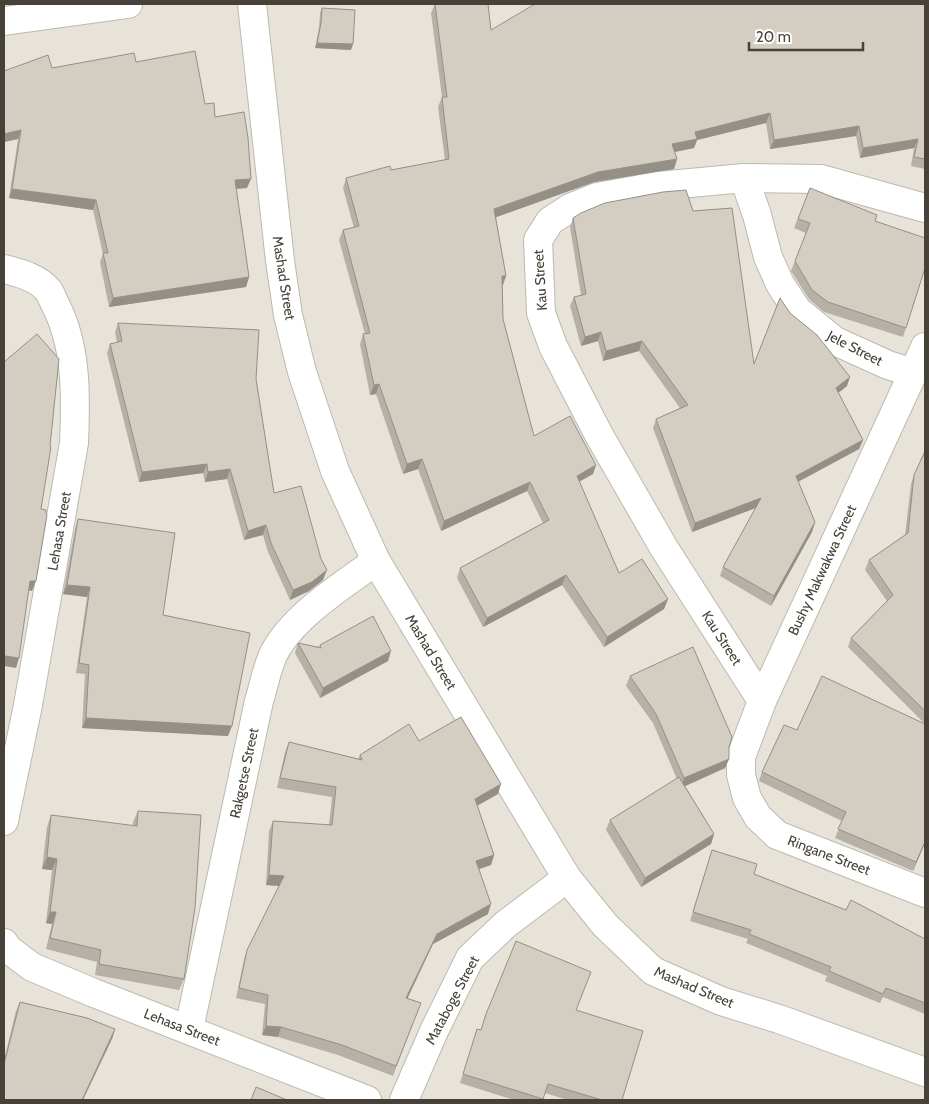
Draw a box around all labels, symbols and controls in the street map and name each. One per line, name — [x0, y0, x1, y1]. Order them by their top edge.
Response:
scale bar — [749, 20, 863, 52]
text: 20 m — [756, 28, 791, 46]
street label: Mashad Street — [268, 235, 300, 322]
street label: Kau Street — [529, 249, 551, 311]
street label: Jele Street — [823, 326, 886, 370]
street label: Lehasa Street — [43, 490, 75, 572]
street label: Bushy Makwakwa Street — [784, 501, 860, 638]
street label: Kau Street — [698, 607, 746, 669]
street label: Mashad Street — [401, 611, 461, 693]
street label: Rakgetse Street — [226, 726, 262, 820]
street label: Ringane Street — [785, 831, 873, 879]
street label: Mataboge Street — [421, 952, 483, 1048]
street label: Mashad Street — [651, 962, 737, 1012]
street label: Lehasa Street — [141, 1004, 223, 1050]

